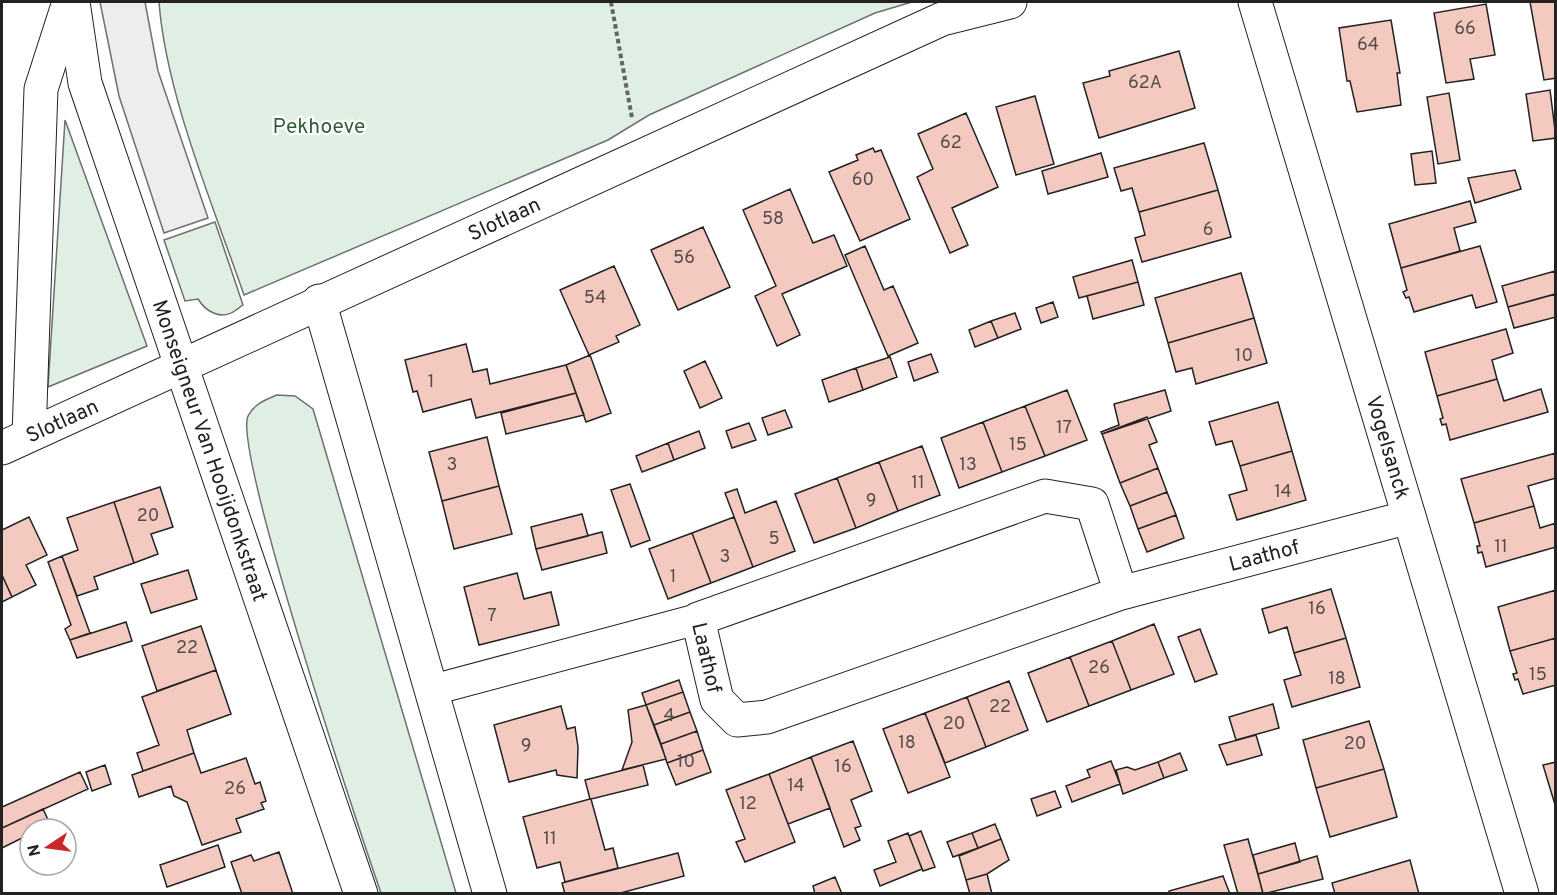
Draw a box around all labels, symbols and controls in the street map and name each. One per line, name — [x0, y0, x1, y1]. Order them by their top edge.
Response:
house number: 66 — [1454, 18, 1476, 41]
house number: 64 — [1357, 34, 1379, 57]
house number: 62A — [1128, 72, 1162, 95]
park label: Pekhoeve — [273, 114, 365, 141]
house number: 62 — [940, 132, 962, 155]
house number: 60 — [852, 169, 874, 192]
street label: Slotlaan — [464, 192, 545, 248]
house number: 58 — [762, 208, 784, 231]
house number: 6 — [1203, 219, 1213, 242]
house number: 56 — [673, 247, 695, 270]
house number: 54 — [584, 287, 606, 310]
street label: Monseigneur Van Hooijdonkstraat — [145, 297, 272, 605]
house number: 10 — [1235, 345, 1253, 368]
house number: 1 — [428, 371, 434, 394]
street label: Vogelsanck — [1359, 393, 1415, 503]
street label: Slotlaan — [22, 394, 103, 450]
house number: 17 — [1056, 417, 1072, 440]
house number: 15 — [1009, 434, 1027, 457]
house number: 3 — [447, 454, 457, 477]
house number: 13 — [959, 454, 977, 477]
house number: 11 — [911, 472, 925, 495]
house number: 14 — [1274, 481, 1292, 504]
house number: 9 — [866, 490, 876, 513]
house number: 20 — [137, 505, 159, 528]
house number: 5 — [768, 528, 780, 551]
street label: Laathof — [1226, 535, 1303, 579]
house number: 11 — [1494, 536, 1508, 559]
house number: 3 — [720, 546, 730, 569]
house number: 1 — [670, 566, 676, 589]
house number: 16 — [1308, 598, 1326, 621]
house number: 7 — [487, 605, 497, 628]
street label: Laathof — [684, 620, 727, 696]
house number: 22 — [176, 637, 198, 660]
house number: 26 — [1088, 657, 1110, 680]
house number: 15 — [1529, 664, 1547, 687]
house number: 18 — [1328, 668, 1346, 691]
house number: 22 — [989, 696, 1011, 719]
house number: 4 — [663, 705, 675, 728]
house number: 20 — [943, 713, 965, 736]
house number: 18 — [898, 732, 916, 755]
house number: 20 — [1344, 733, 1366, 756]
house number: 9 — [521, 735, 531, 758]
house number: 10 — [677, 751, 695, 774]
house number: 16 — [834, 756, 852, 779]
house number: 14 — [787, 775, 805, 798]
house number: 26 — [224, 778, 246, 801]
house number: 12 — [739, 793, 757, 816]
north arrow — [18, 817, 78, 877]
house number: 11 — [543, 828, 557, 851]
text: N — [24, 842, 46, 858]

